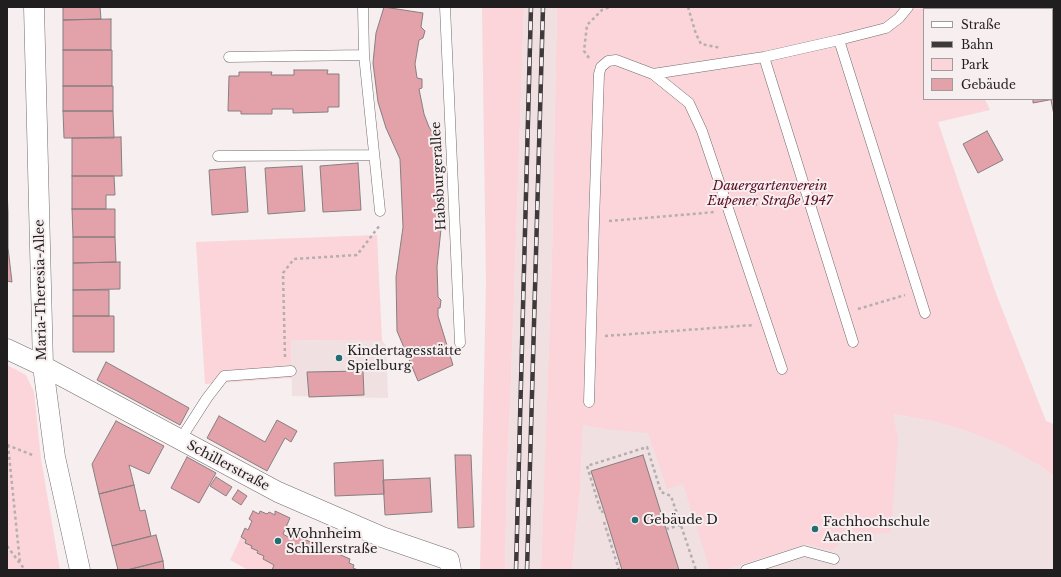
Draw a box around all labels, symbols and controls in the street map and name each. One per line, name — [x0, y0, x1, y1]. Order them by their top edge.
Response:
legend — [923, 8, 1053, 100]
text: Straße — [961, 17, 1001, 32]
text: Bahn — [961, 37, 993, 52]
text: Park — [961, 57, 989, 72]
text: Gebäude — [961, 77, 1016, 92]
street label: Habsburgerallee — [428, 121, 450, 231]
park label: Dauergartenverein Eupener Straße 1947 — [707, 178, 833, 209]
street label: Maria-Theresia-Allee — [32, 219, 50, 361]
place label: Kindertagesstätte Spielburg — [347, 343, 461, 374]
marker: Kindertagesstätte Spielburg — [334, 353, 344, 363]
street label: Schillerstraße — [184, 438, 272, 494]
place label: Gebäude D — [643, 512, 718, 528]
place label: Fachhochschule Aachen — [823, 514, 930, 545]
marker: Gebäude D — [630, 515, 640, 525]
marker: Fachhochschule Aachen — [810, 524, 820, 534]
place label: Wohnheim Schillerstraße — [286, 526, 377, 557]
marker: Wohnheim Schillerstraße — [273, 536, 283, 546]

